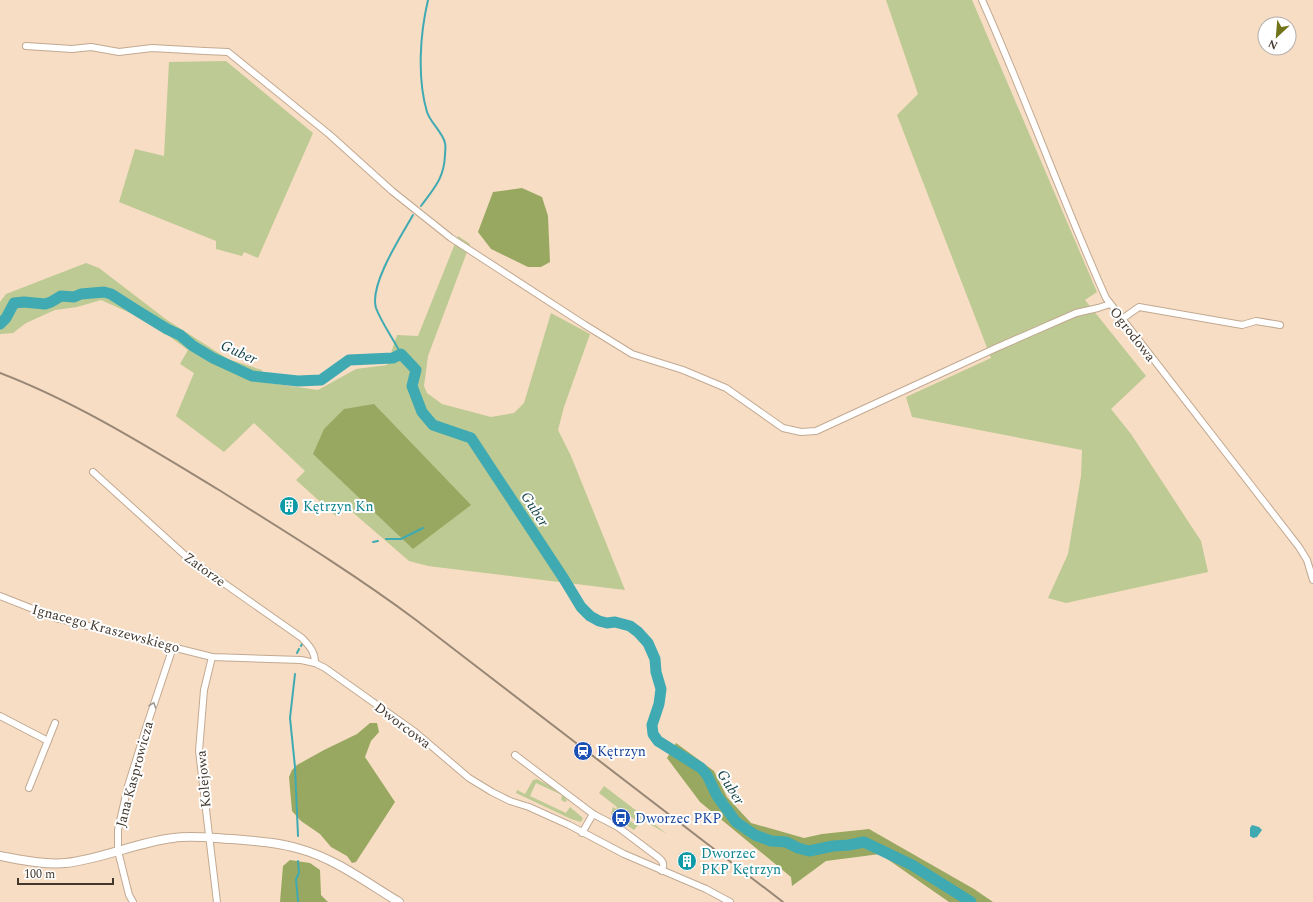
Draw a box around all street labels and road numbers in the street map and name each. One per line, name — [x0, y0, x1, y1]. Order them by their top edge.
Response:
street label: Ogrodowa — [1104, 302, 1161, 366]
street label: Zatorze — [179, 547, 230, 592]
street label: Ignacego Kraszewskiego — [30, 599, 182, 658]
street label: Dworcowa — [370, 697, 436, 754]
street label: Jana Kasprowicza — [110, 718, 159, 830]
street label: Kolejowa — [191, 749, 216, 809]

